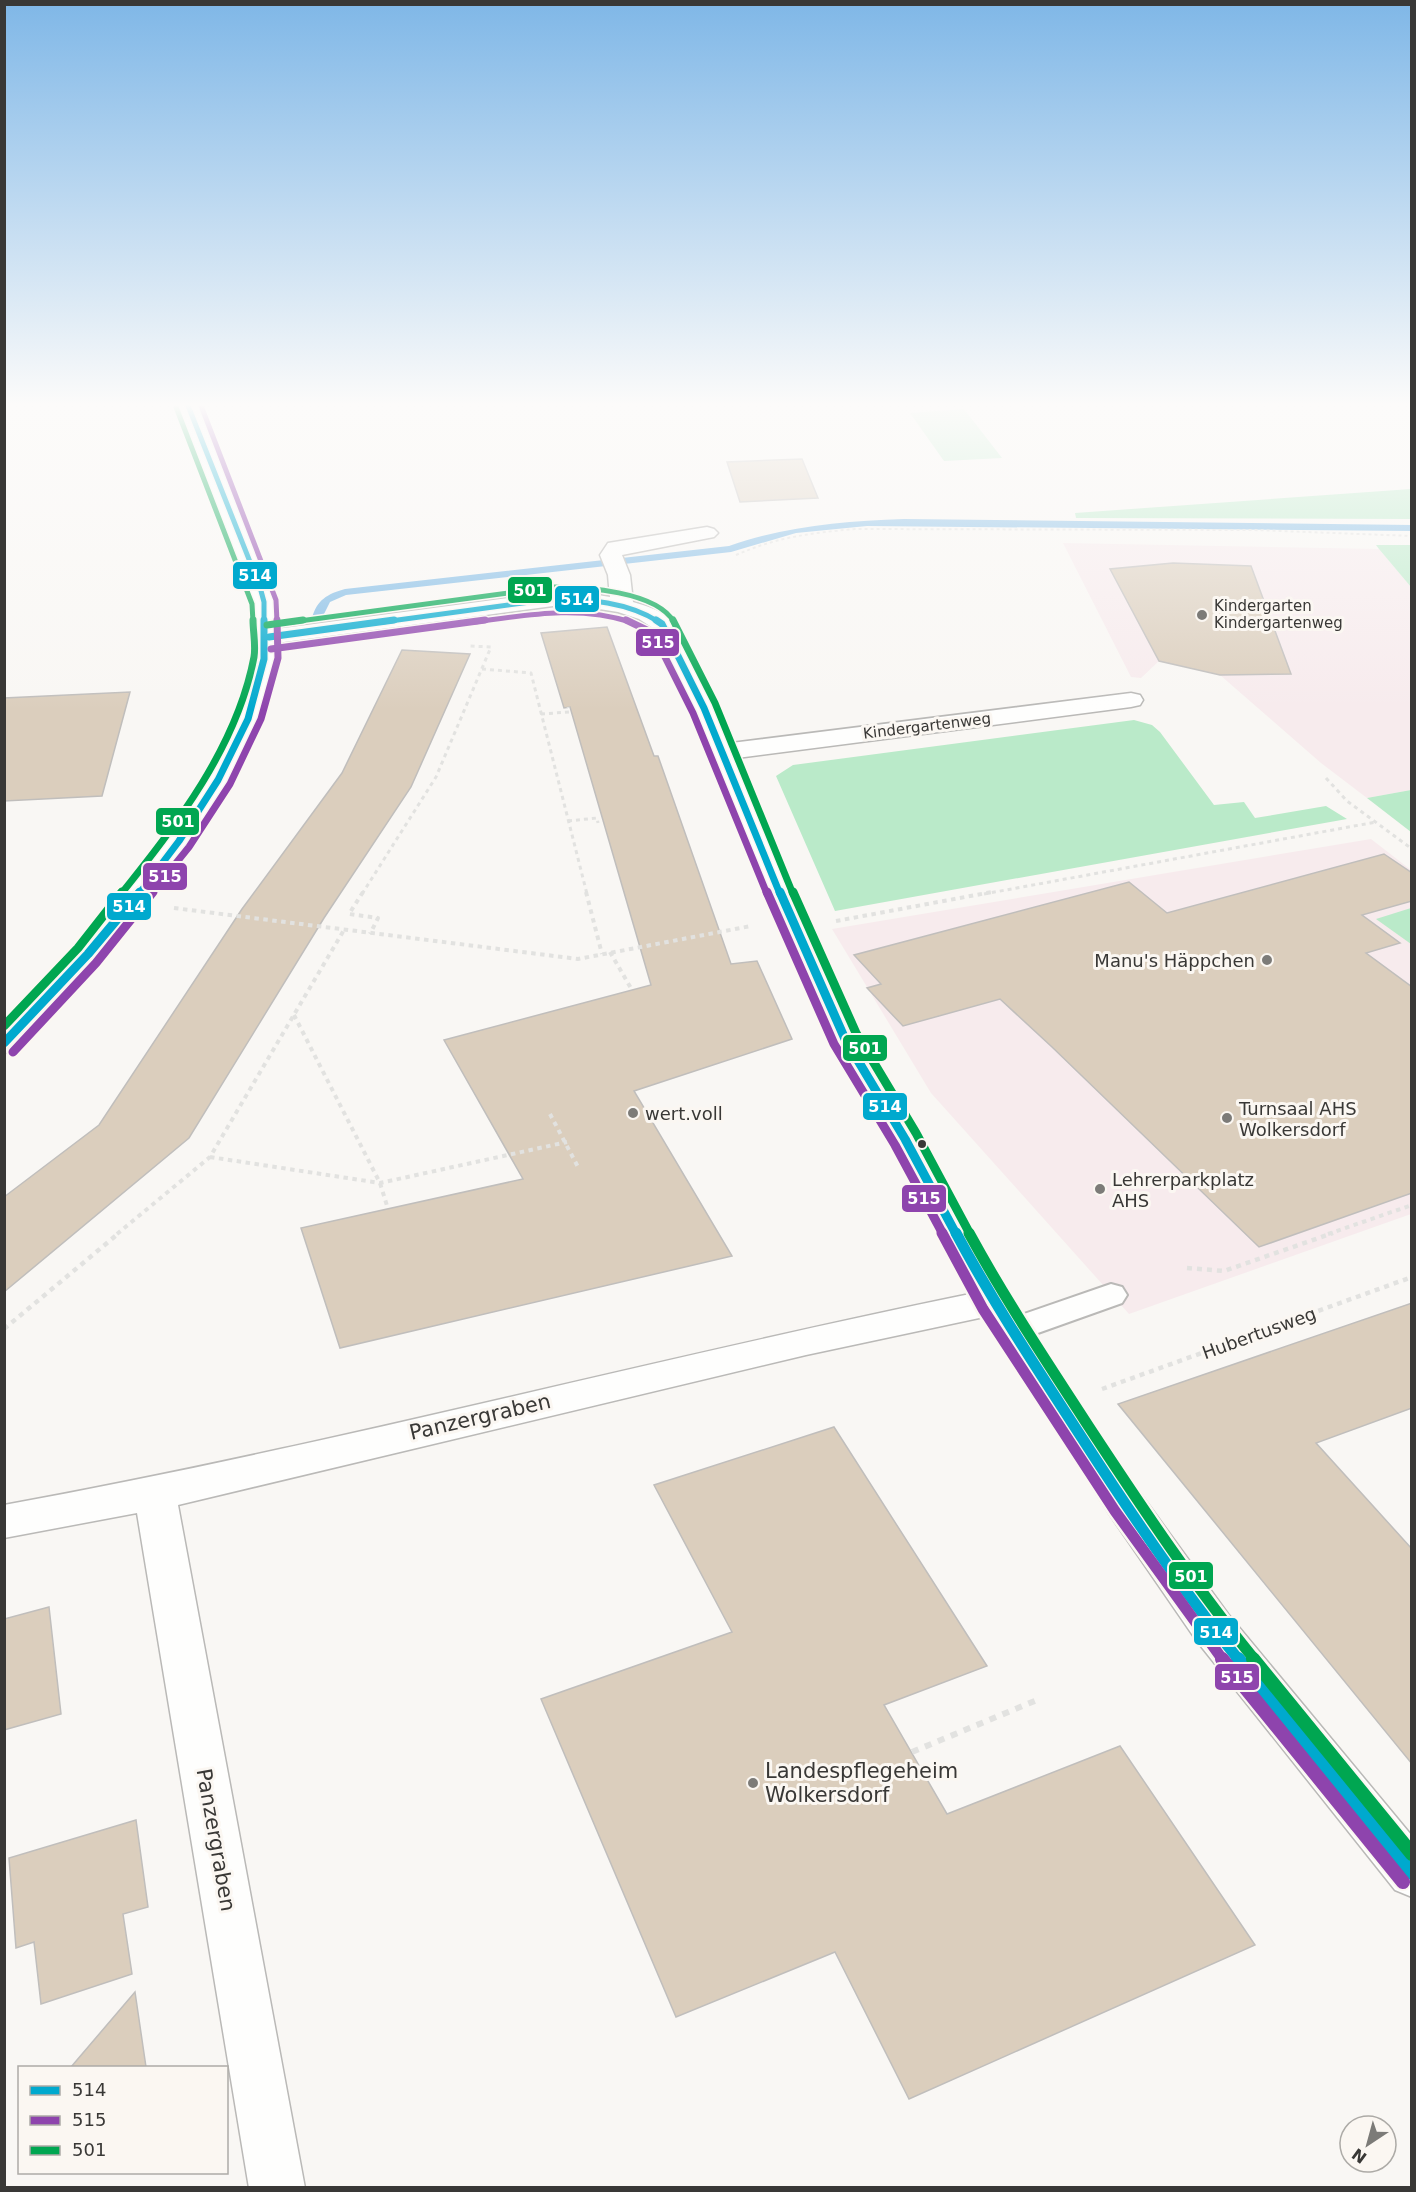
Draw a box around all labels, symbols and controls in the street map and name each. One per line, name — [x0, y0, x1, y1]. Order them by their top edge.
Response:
line badge: 514 — [232, 561, 278, 590]
text: 514 — [238, 566, 272, 585]
line badge: 501 — [507, 576, 553, 604]
text: 501 — [513, 581, 547, 600]
line badge: 514 — [554, 585, 600, 613]
text: 514 — [560, 590, 594, 609]
place label: Kindergarten Kindergartenweg — [1214, 597, 1343, 632]
marker: Kindergarten Kindergartenweg — [1195, 608, 1209, 622]
line badge: 515 — [635, 628, 680, 657]
text: 515 — [641, 633, 675, 652]
street label: Kindergartenweg — [862, 709, 992, 743]
line badge: 501 — [155, 807, 200, 836]
text: 501 — [161, 812, 195, 831]
line badge: 515 — [142, 862, 188, 891]
text: 515 — [148, 867, 182, 886]
line badge: 514 — [106, 892, 152, 921]
text: 514 — [112, 897, 146, 916]
place label: Manu's Häppchen — [1094, 950, 1255, 971]
marker: Manu's Häppchen — [1260, 953, 1274, 967]
line badge: 501 — [842, 1034, 888, 1062]
text: 501 — [848, 1039, 882, 1058]
line badge: 514 — [862, 1092, 908, 1121]
text: 514 — [868, 1097, 902, 1116]
place label: Turnsaal AHS Wolkersdorf — [1238, 1098, 1357, 1140]
place label: wert.voll — [645, 1103, 723, 1124]
marker: wert.voll — [626, 1106, 640, 1120]
marker: Turnsaal AHS Wolkersdorf — [1220, 1111, 1234, 1125]
unlabelled marker — [916, 1138, 928, 1150]
place label: Lehrerparkplatz AHS — [1112, 1169, 1254, 1211]
marker: Lehrerparkplatz AHS — [1093, 1182, 1107, 1196]
line badge: 515 — [901, 1184, 947, 1213]
text: 515 — [907, 1189, 941, 1208]
street label: Hubertusweg — [1199, 1303, 1319, 1363]
street label: Panzergraben — [407, 1389, 553, 1445]
line badge: 501 — [1168, 1561, 1214, 1590]
text: 501 — [1174, 1567, 1208, 1586]
line badge: 514 — [1193, 1617, 1239, 1646]
text: 514 — [1199, 1623, 1233, 1642]
line badge: 515 — [1214, 1663, 1260, 1691]
text: 515 — [1220, 1668, 1254, 1687]
place label: Landespflegeheim Wolkersdorf — [765, 1759, 958, 1807]
street label: Panzergraben — [192, 1767, 240, 1913]
marker: Landespflegeheim Wolkersdorf — [746, 1776, 760, 1790]
legend — [18, 2066, 228, 2174]
text: 514 — [72, 2079, 106, 2100]
text: 515 — [72, 2109, 106, 2130]
north arrow — [1338, 2114, 1398, 2174]
text: 501 — [72, 2139, 106, 2160]
text: N — [1348, 2144, 1370, 2167]

